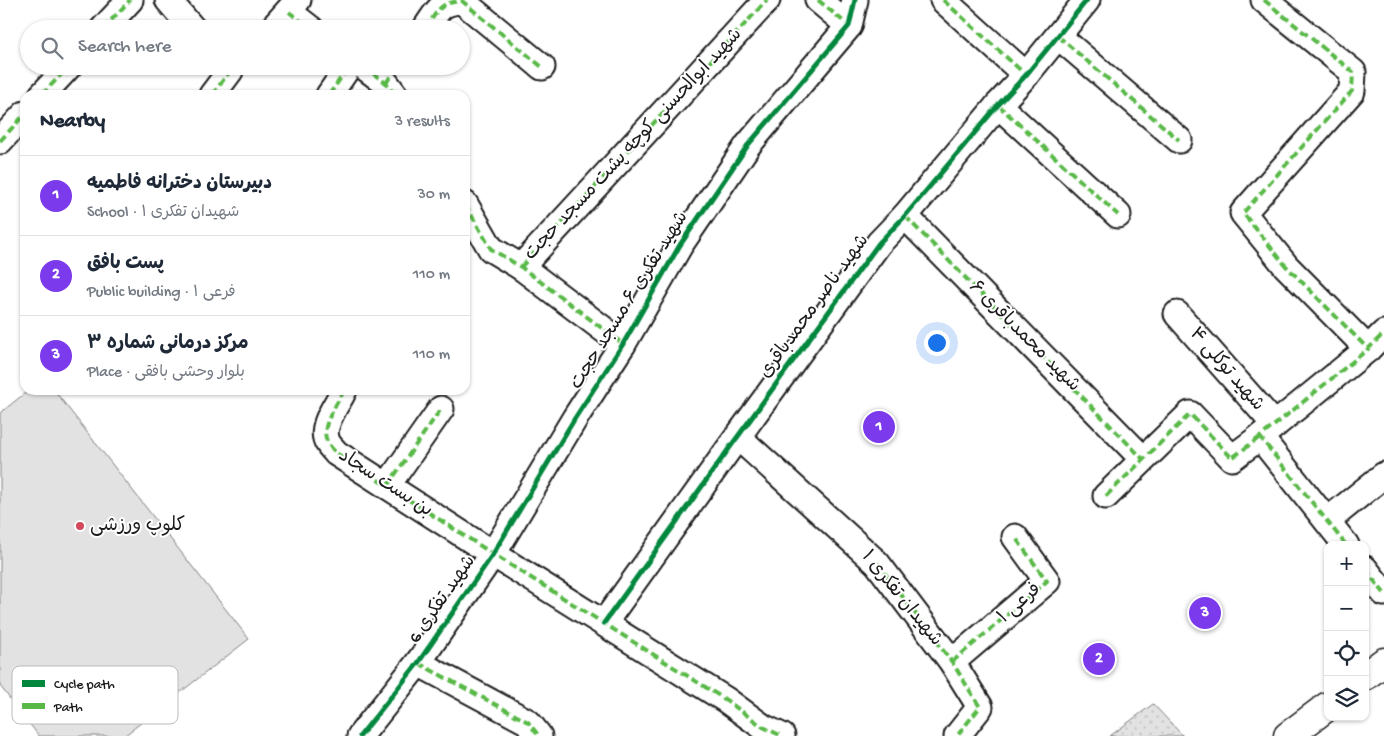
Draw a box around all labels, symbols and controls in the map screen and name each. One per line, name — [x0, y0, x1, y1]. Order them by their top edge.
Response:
search box — [20, 20, 470, 75]
street label: شهید ابوالحسنی کوچه پشت مسجد حجت — [520, 24, 748, 266]
icon: search — [38, 34, 66, 62]
text: Search here — [78, 36, 172, 59]
text: Nearby — [40, 110, 105, 135]
text: 3 results — [395, 113, 450, 132]
text: دبیرستان دخترانه فاطمیه — [87, 173, 272, 196]
text: 1 — [53, 186, 59, 205]
text: 30 m — [417, 186, 450, 205]
text: School · شهیدان تفکری ۱ — [87, 204, 239, 223]
street label: شهید تفکری ۶ مسجد حجت — [566, 208, 694, 394]
street label: شهید ناصر محمدباقری — [755, 230, 875, 384]
text: پست بافق — [87, 253, 164, 276]
text: 2 — [52, 266, 60, 285]
text: 110 m — [413, 266, 450, 285]
street label: شهید محمدباقری ۶ — [963, 276, 1085, 398]
text: Public building · فرعی ۱ — [87, 284, 236, 303]
street label: شهید توکلی ۴ — [1183, 324, 1269, 416]
your location — [924, 330, 950, 356]
text: مرکز درمانی شماره ۳ — [87, 333, 249, 356]
text: 3 — [52, 346, 60, 365]
text: 110 m — [413, 346, 450, 365]
text: Place · بلوار وحشی بافقی — [87, 364, 245, 383]
pin: 1 — [863, 408, 895, 446]
street label: بن بست سجاد — [334, 445, 436, 523]
place label: کلوپ ورزشی — [90, 515, 185, 538]
marker: کلوپ ورزشی — [74, 520, 86, 532]
map controls — [1324, 541, 1369, 721]
button: + — [1324, 541, 1369, 586]
street label: شهیدان تفکری ۱ — [855, 546, 947, 652]
street label: شهید تفکری 6 — [404, 551, 482, 649]
street label: فرعی ۱ — [993, 579, 1047, 629]
button: − — [1324, 586, 1369, 631]
pin: 3 — [1189, 594, 1221, 632]
button: locate — [1324, 631, 1369, 676]
pin: 2 — [1083, 640, 1115, 678]
legend — [12, 666, 178, 724]
button: layers — [1324, 676, 1369, 721]
text: Cycle path — [54, 677, 115, 694]
text: Path — [53, 700, 83, 717]

